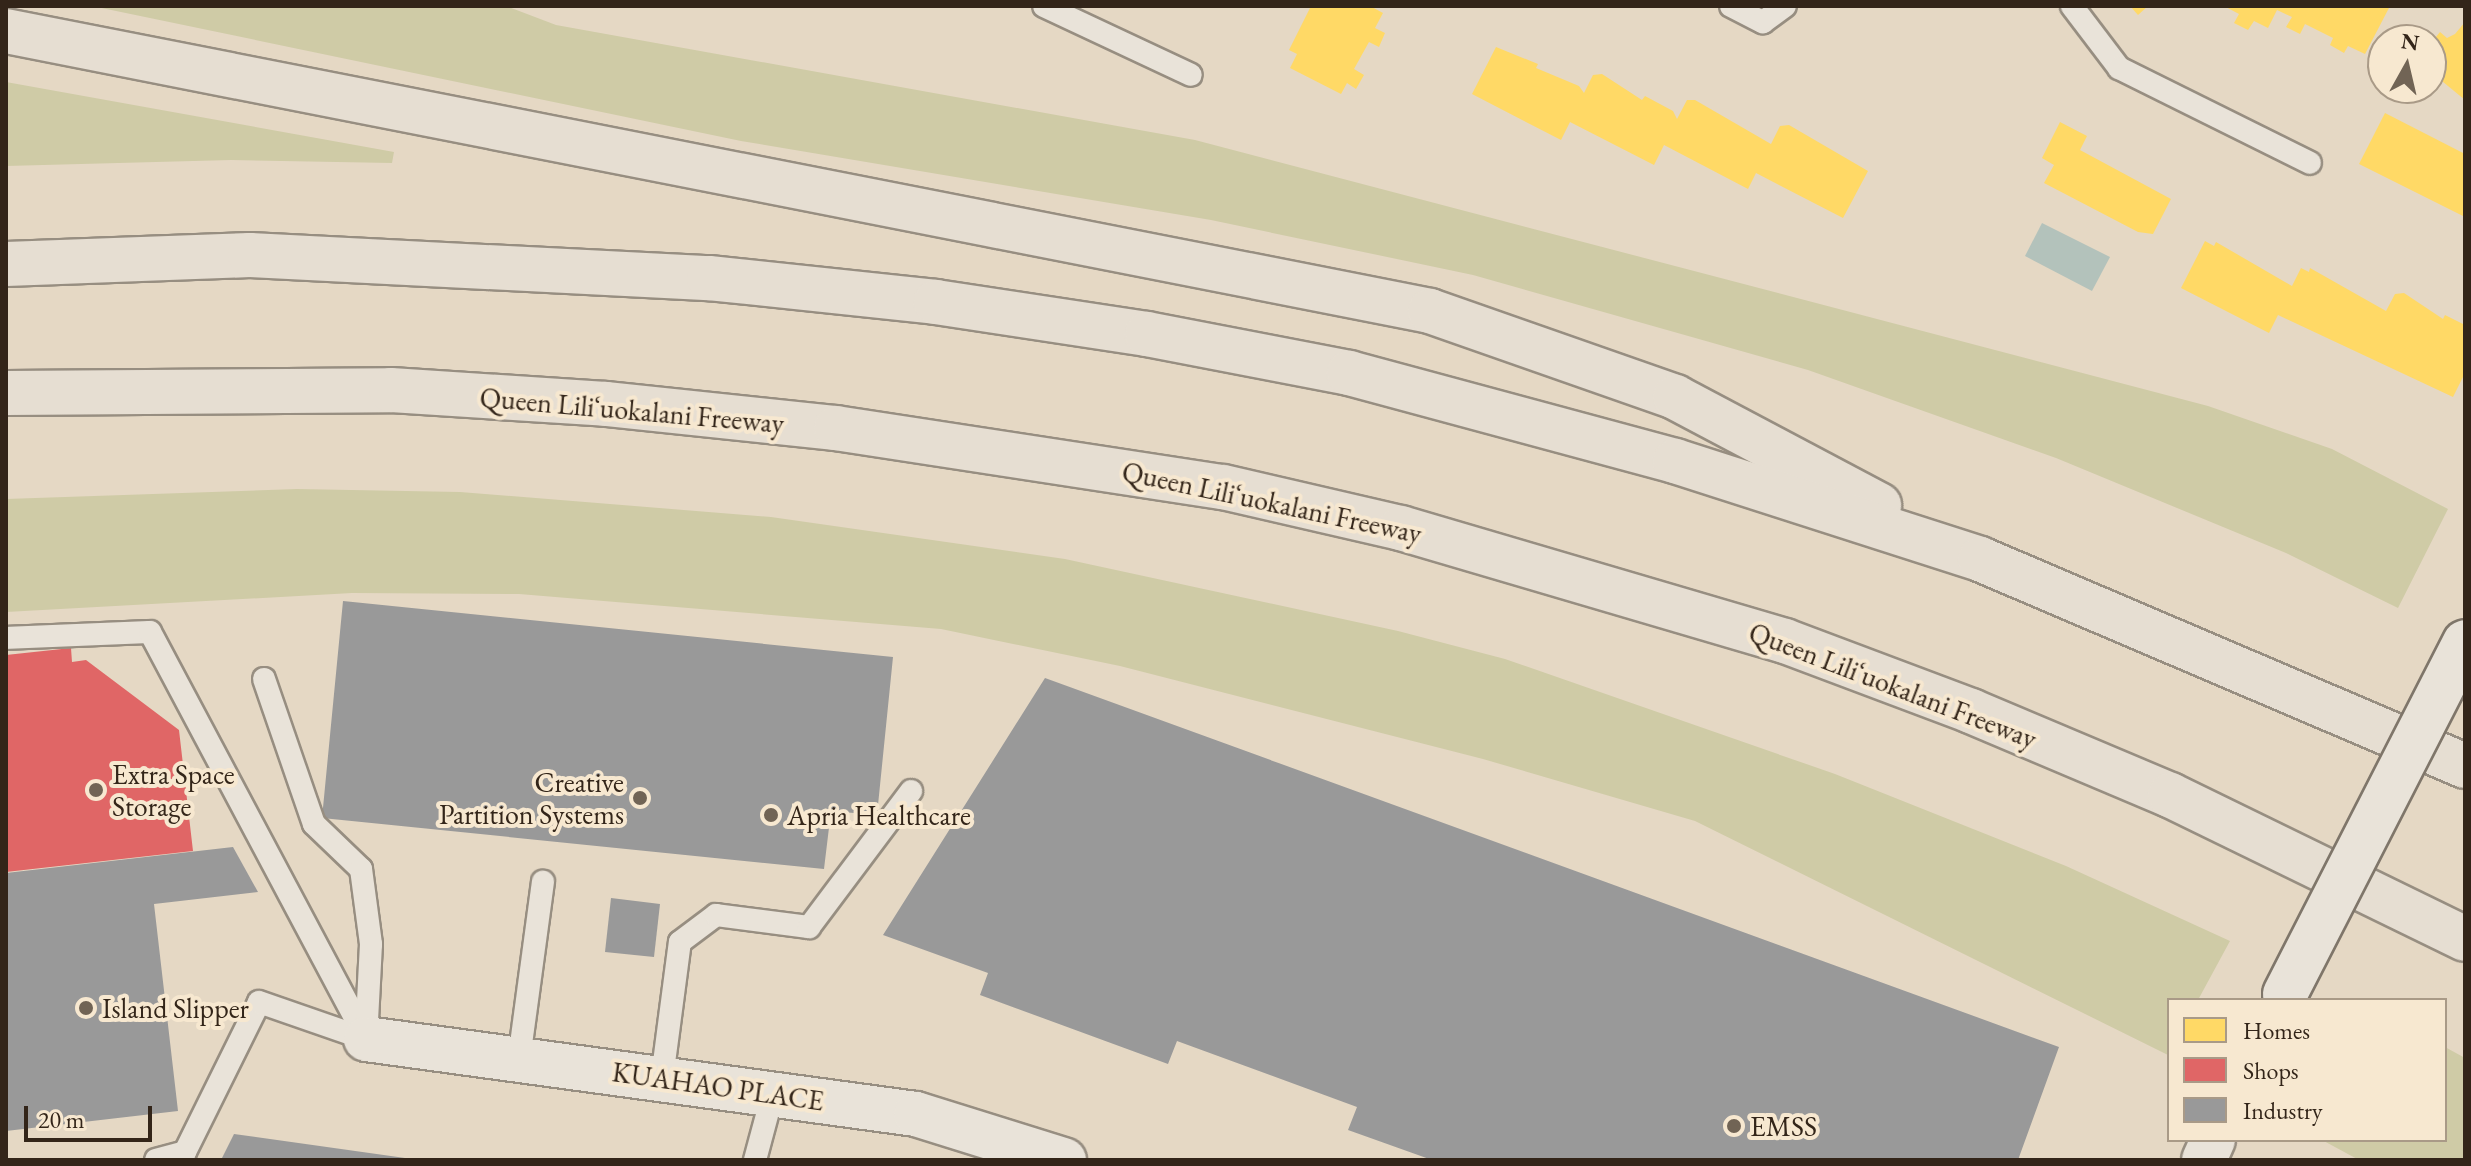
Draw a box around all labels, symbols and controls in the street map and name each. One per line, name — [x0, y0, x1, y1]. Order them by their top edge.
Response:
north arrow — [2367, 24, 2447, 104]
text: N — [2399, 26, 2421, 57]
street label: Queen Liliʻuokalani Freeway — [478, 380, 786, 440]
street label: Queen Liliʻuokalani Freeway — [1119, 454, 1425, 550]
street label: Queen Liliʻuokalani Freeway — [1744, 615, 2042, 755]
place label: Extra Space Storage — [112, 757, 235, 823]
place label: Creative Partition Systems — [439, 765, 624, 831]
marker: Extra Space Storage — [87, 781, 105, 799]
marker: Creative Partition Systems — [631, 789, 649, 807]
place label: Apria Healthcare — [787, 798, 971, 832]
marker: Apria Healthcare — [762, 806, 780, 824]
place label: Island Slipper — [102, 991, 249, 1025]
legend — [2167, 998, 2447, 1142]
marker: Island Slipper — [77, 999, 95, 1017]
text: Homes — [2243, 1015, 2310, 1046]
street label: KUAHAO PLACE — [610, 1055, 826, 1117]
text: Shops — [2243, 1055, 2299, 1086]
scale bar — [28, 1090, 156, 1140]
text: Industry — [2243, 1095, 2322, 1126]
text: 20 m — [38, 1104, 85, 1135]
place label: EMSS — [1750, 1109, 1817, 1143]
marker: EMSS — [1725, 1117, 1743, 1135]

